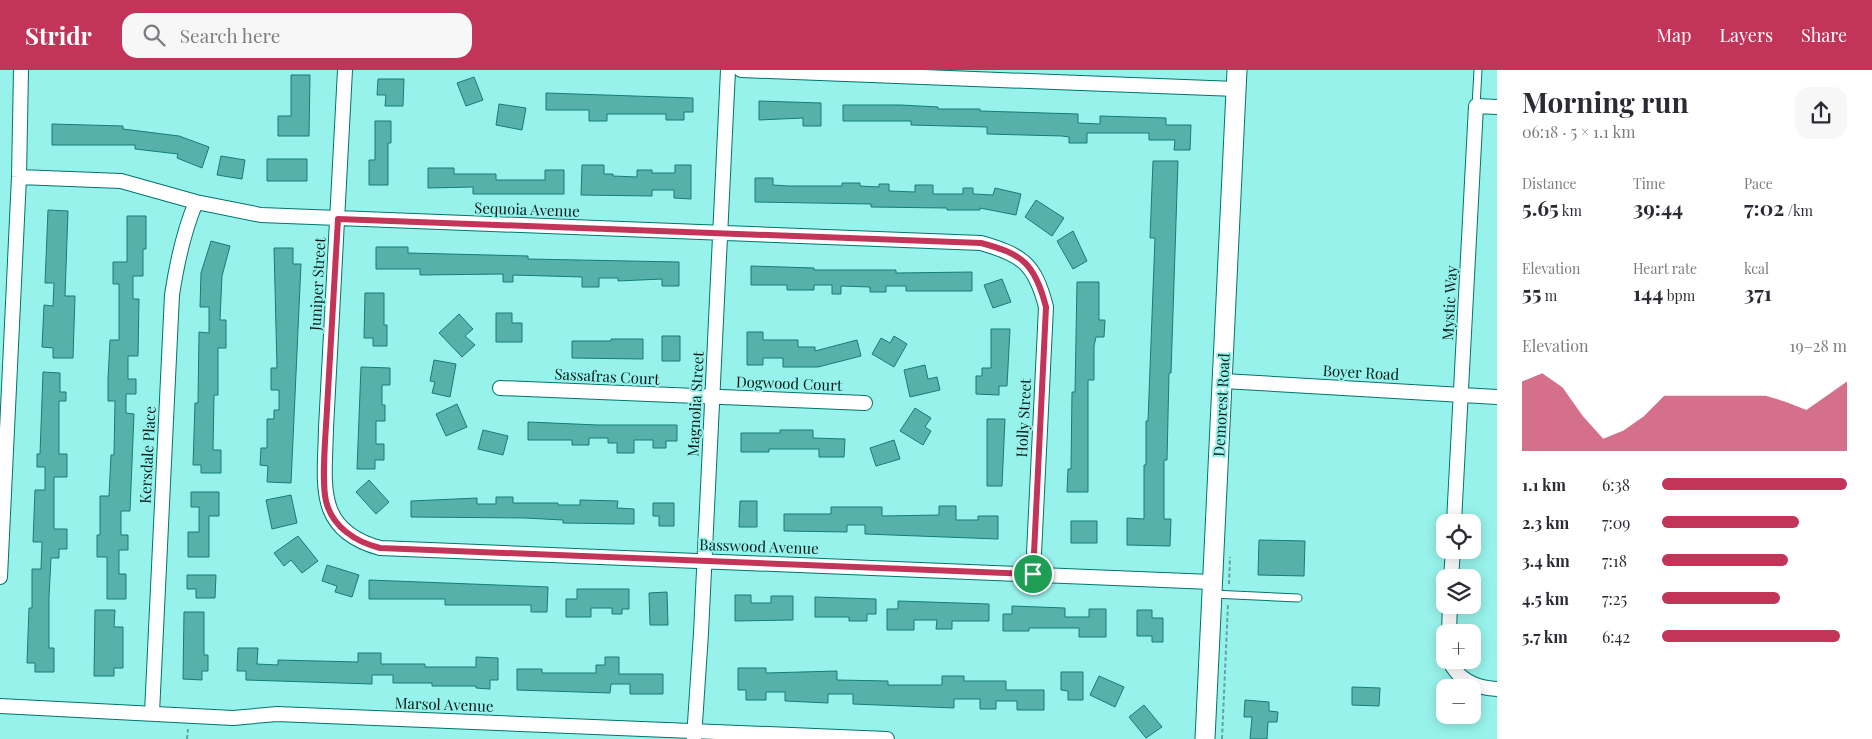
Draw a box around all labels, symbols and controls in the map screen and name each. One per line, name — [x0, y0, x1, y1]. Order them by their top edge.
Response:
search box — [122, 13, 472, 58]
text: Stridr — [25, 19, 92, 51]
icon: search — [140, 21, 168, 49]
text: Search here — [180, 22, 280, 48]
text: Map — [1656, 23, 1691, 47]
text: Layers — [1719, 23, 1773, 47]
text: Share — [1801, 23, 1847, 47]
text: Morning run — [1522, 83, 1689, 120]
button: share — [1795, 87, 1847, 139]
text: 06:18 · 5 × 1.1 km — [1522, 121, 1636, 142]
text: Distance — [1522, 174, 1577, 193]
text: Time — [1633, 174, 1665, 193]
text: Pace — [1744, 174, 1773, 193]
text: 5.65 — [1522, 193, 1559, 221]
text: 39:44 — [1633, 193, 1683, 221]
text: 7:02 — [1744, 193, 1784, 221]
street label: Sequoia Avenue — [474, 197, 580, 221]
text: km — [1559, 201, 1582, 220]
text: /km — [1784, 201, 1813, 220]
street label: Juniper Street — [305, 236, 329, 332]
text: Elevation — [1522, 259, 1580, 278]
text: Heart rate — [1633, 259, 1697, 278]
text: kcal — [1744, 259, 1769, 278]
street label: Mystic Way — [1437, 265, 1461, 341]
text: 55 — [1522, 278, 1541, 306]
text: 144 — [1633, 278, 1663, 306]
text: 371 — [1744, 278, 1772, 306]
text: m — [1541, 286, 1557, 305]
text: bpm — [1663, 286, 1695, 305]
text: Elevation — [1522, 335, 1589, 356]
text: 19–28 m — [1790, 335, 1847, 356]
street label: Magnolia Street — [682, 350, 708, 457]
street label: Demorest Road — [1208, 352, 1234, 457]
street label: Boyer Road — [1322, 360, 1400, 384]
street label: Sassafras Court — [554, 363, 661, 389]
street label: Dogwood Court — [736, 371, 843, 395]
street label: Holly Street — [1011, 377, 1035, 458]
street label: Kersdale Place — [134, 406, 160, 504]
text: 1.1 km — [1522, 474, 1566, 495]
text: 6:38 — [1602, 474, 1630, 495]
text: 2.3 km — [1522, 512, 1569, 533]
text: 7:09 — [1602, 512, 1631, 533]
map controls — [1436, 514, 1481, 724]
button: locate — [1436, 514, 1481, 559]
street label: Basswood Avenue — [699, 534, 819, 558]
text: 3.4 km — [1522, 550, 1570, 571]
text: 7:18 — [1602, 550, 1627, 571]
pin — [1012, 553, 1054, 595]
icon: arrive — [1019, 560, 1047, 588]
button: layers — [1436, 569, 1481, 614]
text: 4.5 km — [1522, 588, 1569, 609]
text: 7:25 — [1602, 588, 1627, 609]
button: + — [1436, 624, 1481, 669]
text: 5.7 km — [1522, 626, 1568, 647]
text: 6:42 — [1602, 626, 1630, 647]
button: − — [1436, 679, 1481, 724]
street label: Marsol Avenue — [394, 692, 494, 716]

